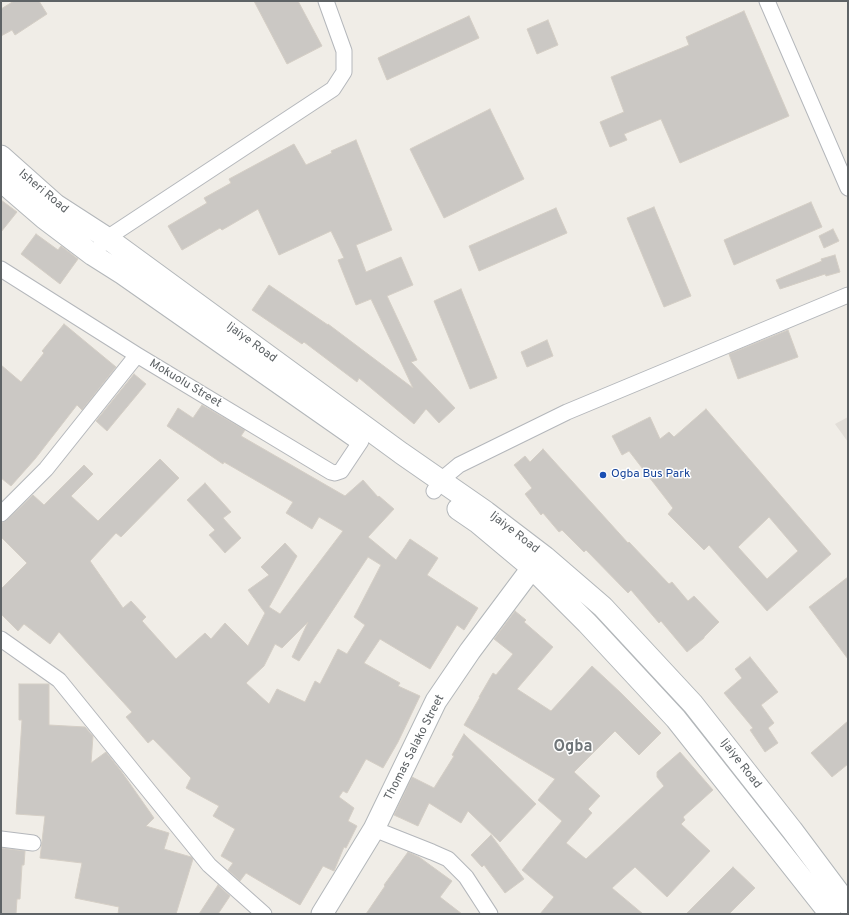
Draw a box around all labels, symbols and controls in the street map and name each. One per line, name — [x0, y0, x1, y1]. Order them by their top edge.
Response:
street label: Isheri Road — [15, 167, 71, 217]
street label: Ijaiye Road — [223, 320, 279, 366]
street label: Mokuolu Street — [146, 357, 224, 411]
place label: Ogba Bus Park — [611, 468, 690, 482]
marker: Ogba Bus Park — [598, 470, 608, 480]
street label: Ijaiye Road — [486, 509, 542, 557]
street label: Thomas Salako Street — [382, 693, 448, 803]
street label: Ijaiye Road — [716, 736, 764, 792]
district label: Ogba — [554, 738, 592, 758]

